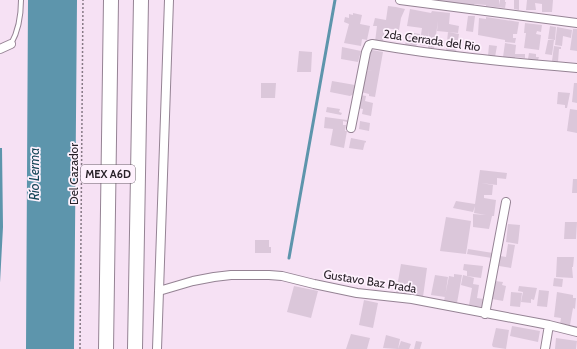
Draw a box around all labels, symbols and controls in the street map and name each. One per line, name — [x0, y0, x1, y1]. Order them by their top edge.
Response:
street label: 2da Cerrada del Rio — [383, 26, 482, 54]
street label: Del Cazador — [66, 143, 81, 205]
water label: Río Lerma — [26, 148, 42, 200]
road number: MEX A6D — [81, 165, 135, 183]
street label: Gustavo Baz Prada — [322, 266, 418, 296]

